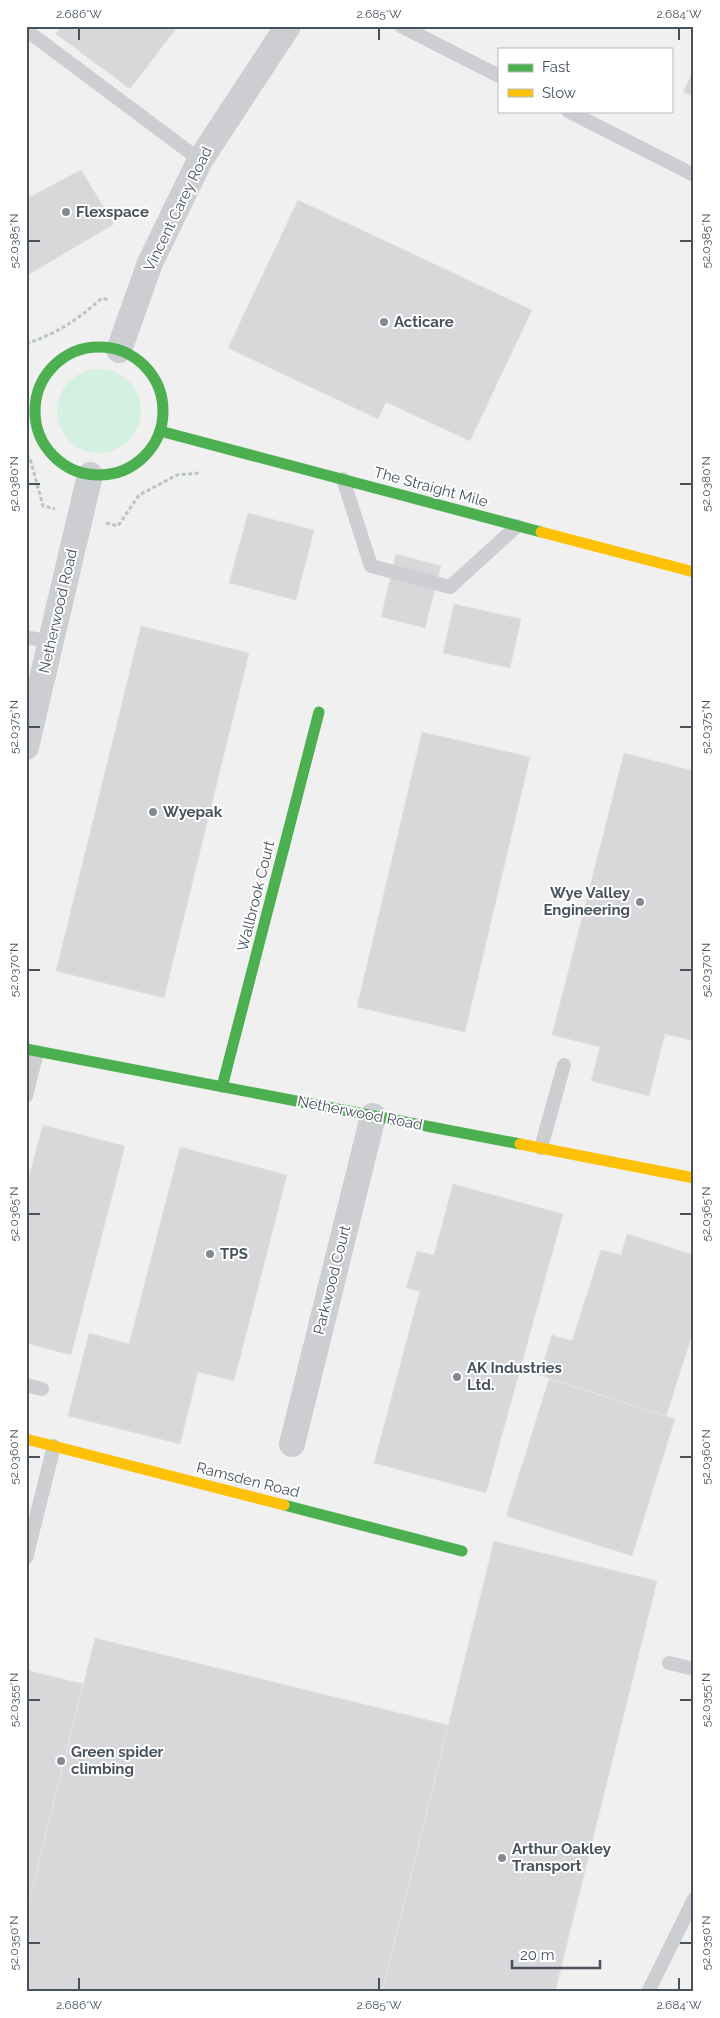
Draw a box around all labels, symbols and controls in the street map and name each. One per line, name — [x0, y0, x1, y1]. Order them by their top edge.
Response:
text: 2.686°W — [56, 7, 102, 21]
text: 2.685°W — [356, 7, 402, 21]
text: 2.684°W — [656, 7, 702, 21]
legend — [498, 48, 672, 112]
text: Fast — [542, 58, 570, 76]
text: Slow — [542, 84, 576, 102]
street label: Vincent Carey Road — [140, 144, 216, 274]
place label: Flexspace — [76, 203, 149, 221]
marker: Flexspace — [60, 206, 72, 218]
text: 52.0385°N — [7, 214, 21, 268]
text: 52.0385°N — [699, 214, 713, 268]
place label: Acticare — [394, 313, 454, 331]
marker: Acticare — [378, 316, 390, 328]
text: 52.0380°N — [7, 456, 21, 512]
text: 52.0380°N — [699, 456, 713, 512]
street label: The Straight Mile — [372, 463, 490, 511]
street label: Netherwood Road — [35, 547, 81, 675]
text: 52.0375°N — [7, 700, 21, 754]
text: 52.0375°N — [699, 700, 713, 754]
place label: Wyepak — [163, 803, 223, 821]
marker: Wyepak — [147, 806, 159, 818]
street label: Wallbrook Court — [234, 839, 278, 953]
place label: Wye Valley Engineering — [543, 884, 631, 919]
marker: Wye Valley Engineering — [634, 896, 646, 908]
text: 52.0370°N — [7, 943, 21, 997]
text: 52.0370°N — [699, 943, 713, 997]
street label: Netherwood Road — [296, 1092, 424, 1134]
text: 52.0365°N — [7, 1186, 21, 1242]
text: 52.0365°N — [699, 1186, 713, 1242]
street label: Parkwood Court — [310, 1223, 354, 1337]
place label: TPS — [220, 1245, 248, 1263]
marker: TPS — [204, 1248, 216, 1260]
place label: AK Industries Ltd. — [467, 1359, 562, 1394]
marker: AK Industries Ltd. — [451, 1371, 463, 1383]
text: 52.0360°N — [7, 1429, 21, 1485]
text: 52.0360°N — [699, 1429, 713, 1485]
street label: Ramsden Road — [195, 1458, 301, 1502]
text: 52.0355°N — [7, 1673, 21, 1727]
text: 52.0355°N — [699, 1673, 713, 1727]
place label: Green spider climbing — [71, 1743, 164, 1778]
marker: Green spider climbing — [55, 1755, 67, 1767]
place label: Arthur Oakley Transport — [512, 1840, 612, 1875]
marker: Arthur Oakley Transport — [496, 1852, 508, 1864]
text: 52.0350°N — [7, 1916, 21, 1970]
text: 52.0350°N — [699, 1916, 713, 1970]
scale bar — [512, 1938, 600, 1970]
text: 20 m — [520, 1946, 555, 1964]
text: 2.686°W — [56, 1998, 102, 2012]
text: 2.685°W — [356, 1998, 402, 2012]
text: 2.684°W — [656, 1998, 702, 2012]

